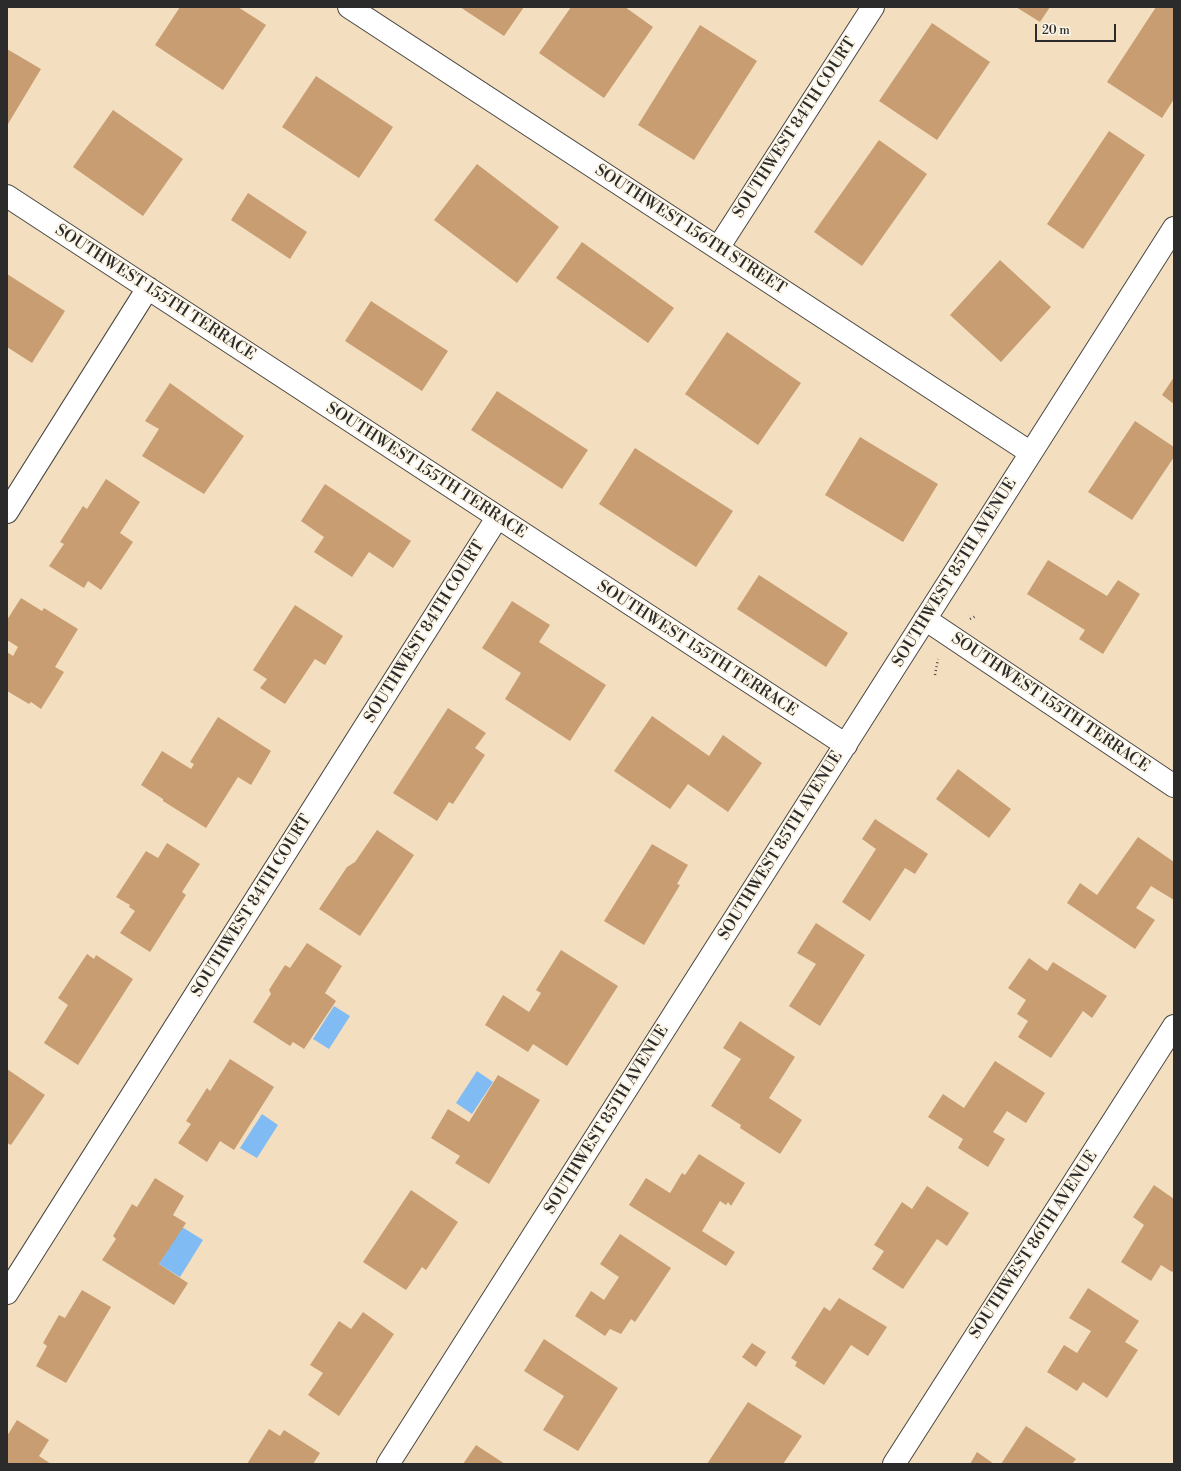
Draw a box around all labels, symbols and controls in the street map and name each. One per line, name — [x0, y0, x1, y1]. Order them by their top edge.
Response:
scale bar — [1037, 16, 1118, 42]
text: 20 m — [1042, 23, 1070, 38]
street label: SOUTHWEST 84TH COURT — [729, 34, 861, 222]
street label: SOUTHWEST 156TH STREET — [591, 161, 789, 299]
street label: SOUTHWEST 155TH TERRACE — [51, 221, 259, 365]
street label: SOUTHWEST 155TH TERRACE — [322, 399, 530, 543]
street label: SOUTHWEST 85TH AVENUE — [889, 475, 1021, 671]
street label: SOUTHWEST 84TH COURT — [361, 537, 489, 727]
street label: SOUTHWEST 155TH TERRACE — [593, 577, 801, 721]
street label: SOUTHWEST 155TH TERRACE — [947, 629, 1153, 777]
street label: SOUTHWEST 85TH AVENUE — [715, 748, 847, 944]
street label: SOUTHWEST 84TH COURT — [188, 811, 316, 1001]
street label: SOUTHWEST 85TH AVENUE — [541, 1022, 673, 1218]
street label: SOUTHWEST 86TH AVENUE — [966, 1147, 1102, 1343]

